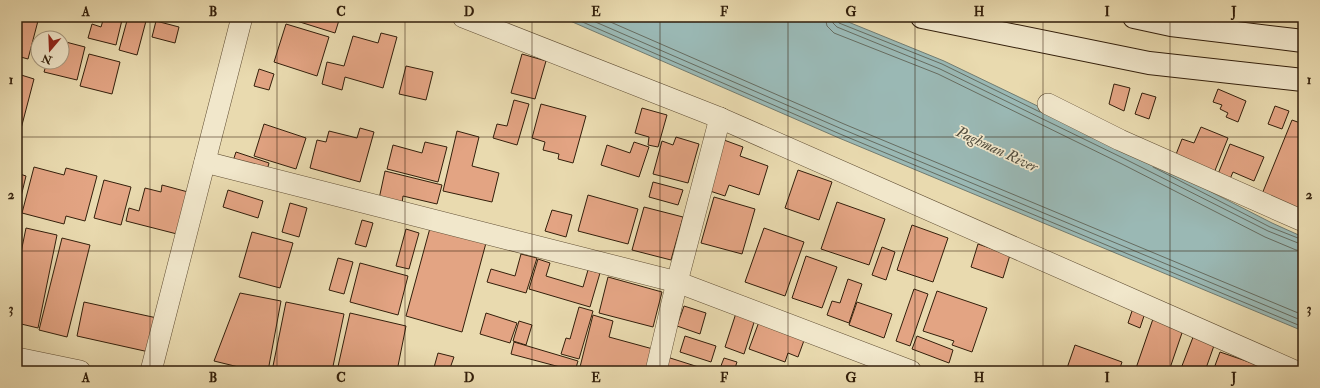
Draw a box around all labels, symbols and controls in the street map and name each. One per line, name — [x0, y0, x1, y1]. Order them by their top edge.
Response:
text: A — [81, 4, 91, 20]
text: B — [209, 4, 217, 20]
text: C — [336, 4, 346, 20]
text: D — [464, 4, 475, 20]
text: E — [591, 4, 601, 20]
text: F — [720, 4, 729, 20]
text: G — [846, 4, 857, 20]
text: H — [974, 4, 985, 20]
text: I — [1104, 4, 1110, 20]
text: J — [1230, 4, 1237, 21]
north arrow — [30, 30, 70, 70]
text: N — [39, 51, 55, 67]
text: 1 — [9, 72, 14, 88]
text: 1 — [1307, 72, 1312, 88]
water label: Paghman River — [952, 122, 1042, 177]
text: 2 — [8, 187, 15, 203]
text: 2 — [1306, 187, 1313, 203]
text: 3 — [9, 301, 14, 317]
text: 3 — [1307, 301, 1312, 317]
text: A — [81, 370, 91, 386]
text: B — [209, 370, 217, 386]
text: C — [336, 370, 346, 386]
text: D — [464, 370, 475, 386]
text: E — [591, 370, 601, 386]
text: F — [720, 370, 729, 386]
text: G — [846, 370, 857, 386]
text: H — [974, 370, 985, 386]
text: I — [1104, 370, 1110, 386]
text: J — [1230, 370, 1237, 387]

